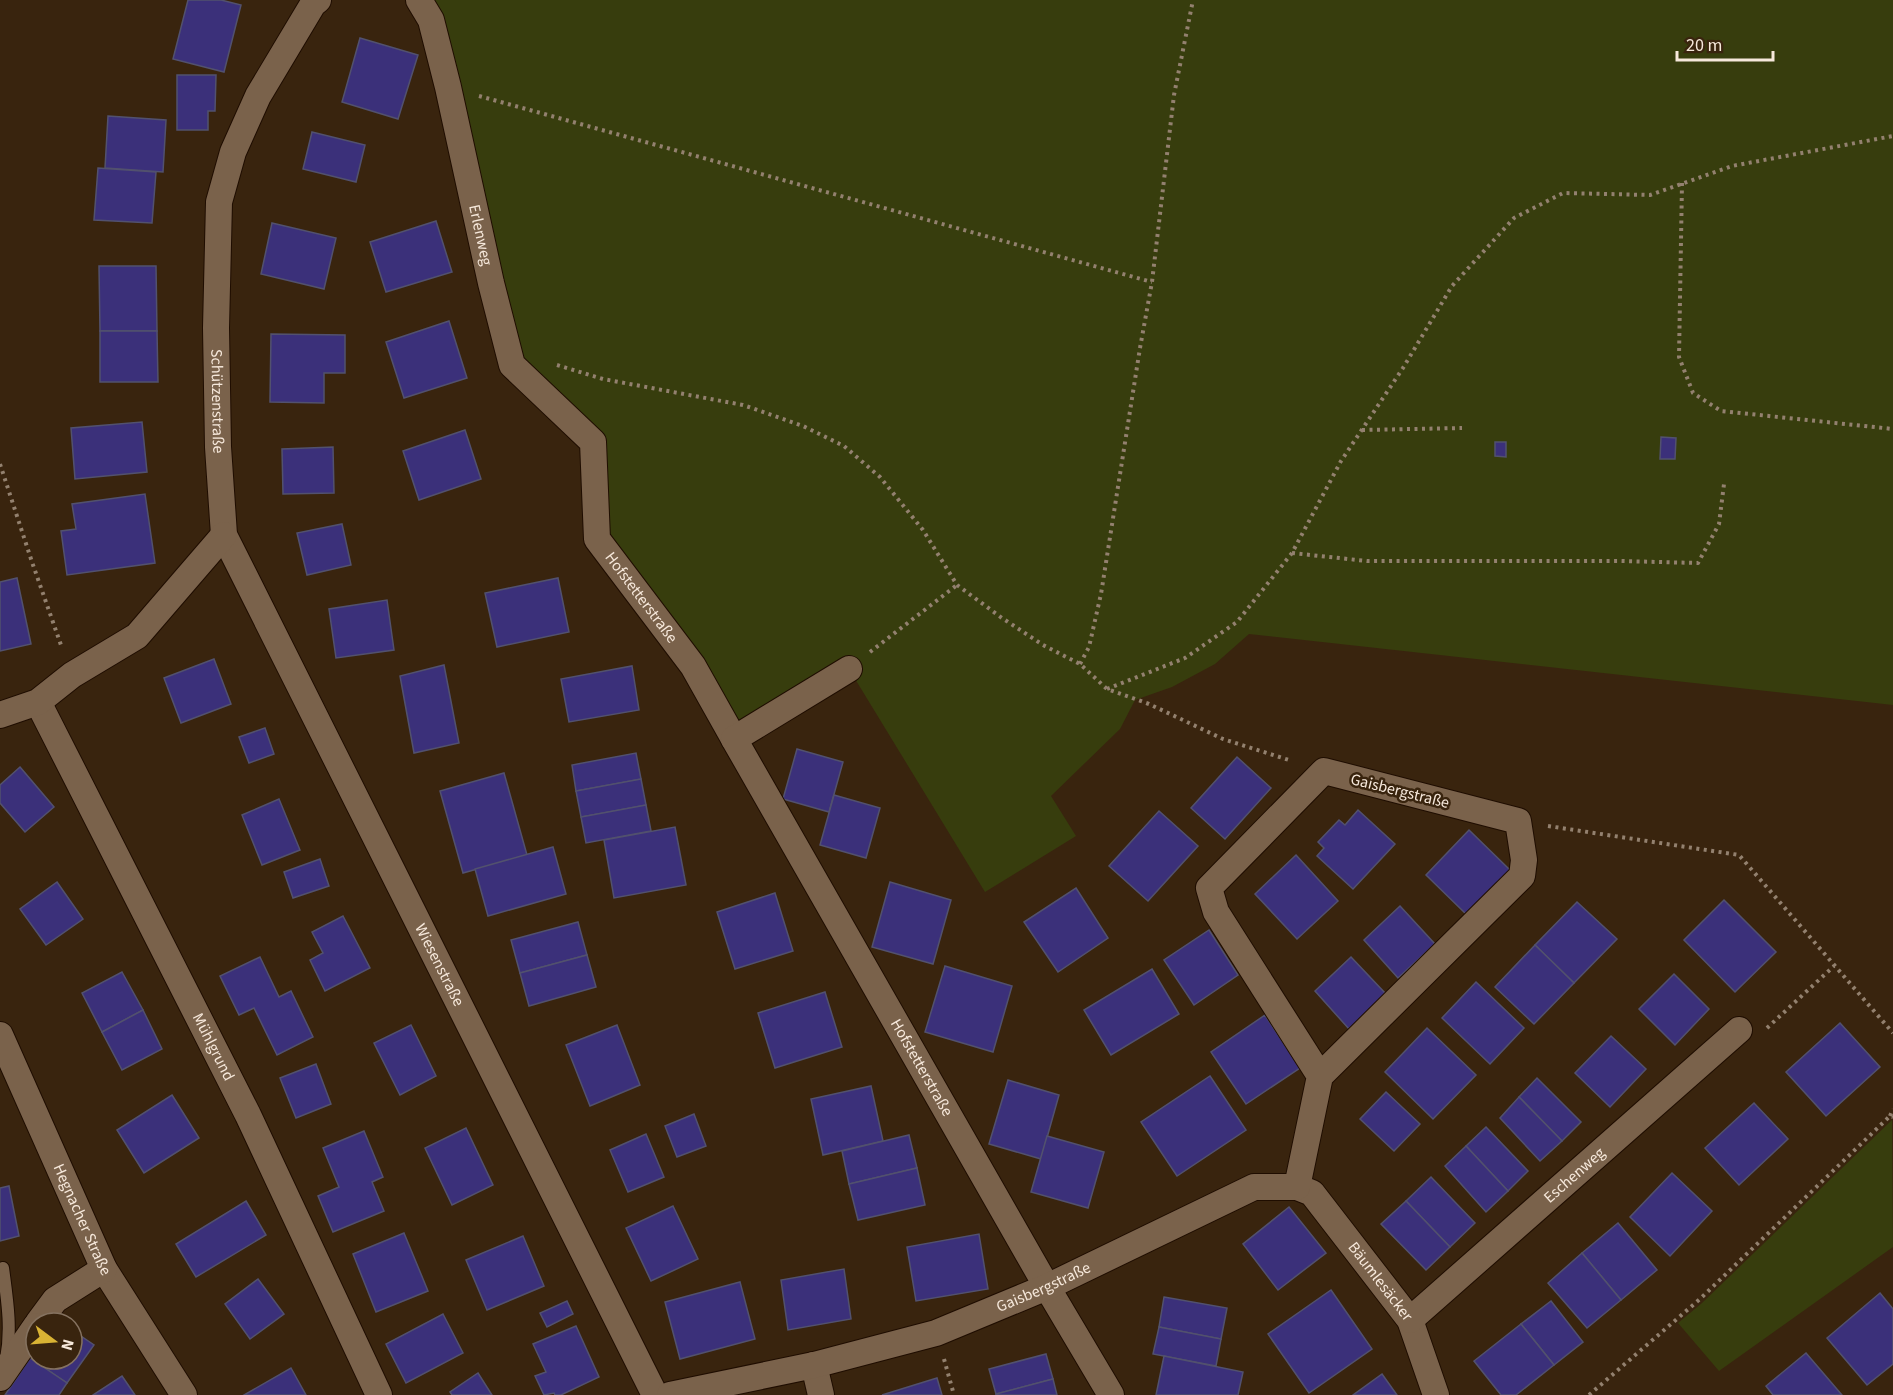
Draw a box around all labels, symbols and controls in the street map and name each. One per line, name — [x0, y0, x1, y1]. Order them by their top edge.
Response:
scale bar — [1677, 24, 1773, 62]
text: 20 m — [1686, 33, 1722, 58]
street label: Erlenweg — [463, 202, 498, 268]
street label: Schützenstraße — [205, 349, 229, 454]
street label: Hofstetterstraße — [600, 547, 683, 648]
street label: Gaisbergstraße — [1348, 768, 1452, 814]
street label: Wiesenstraße — [409, 920, 470, 1010]
street label: Mühlgrund — [187, 1009, 240, 1085]
street label: Hofstetterstraße — [885, 1015, 958, 1120]
street label: Eschenweg — [1539, 1142, 1610, 1208]
street label: Hegnacher Straße — [48, 1160, 116, 1280]
street label: Bäumlesäcker — [1343, 1237, 1418, 1326]
street label: Gaisbergstraße — [993, 1257, 1094, 1318]
north arrow — [24, 1311, 84, 1371]
text: N — [55, 1337, 79, 1353]

